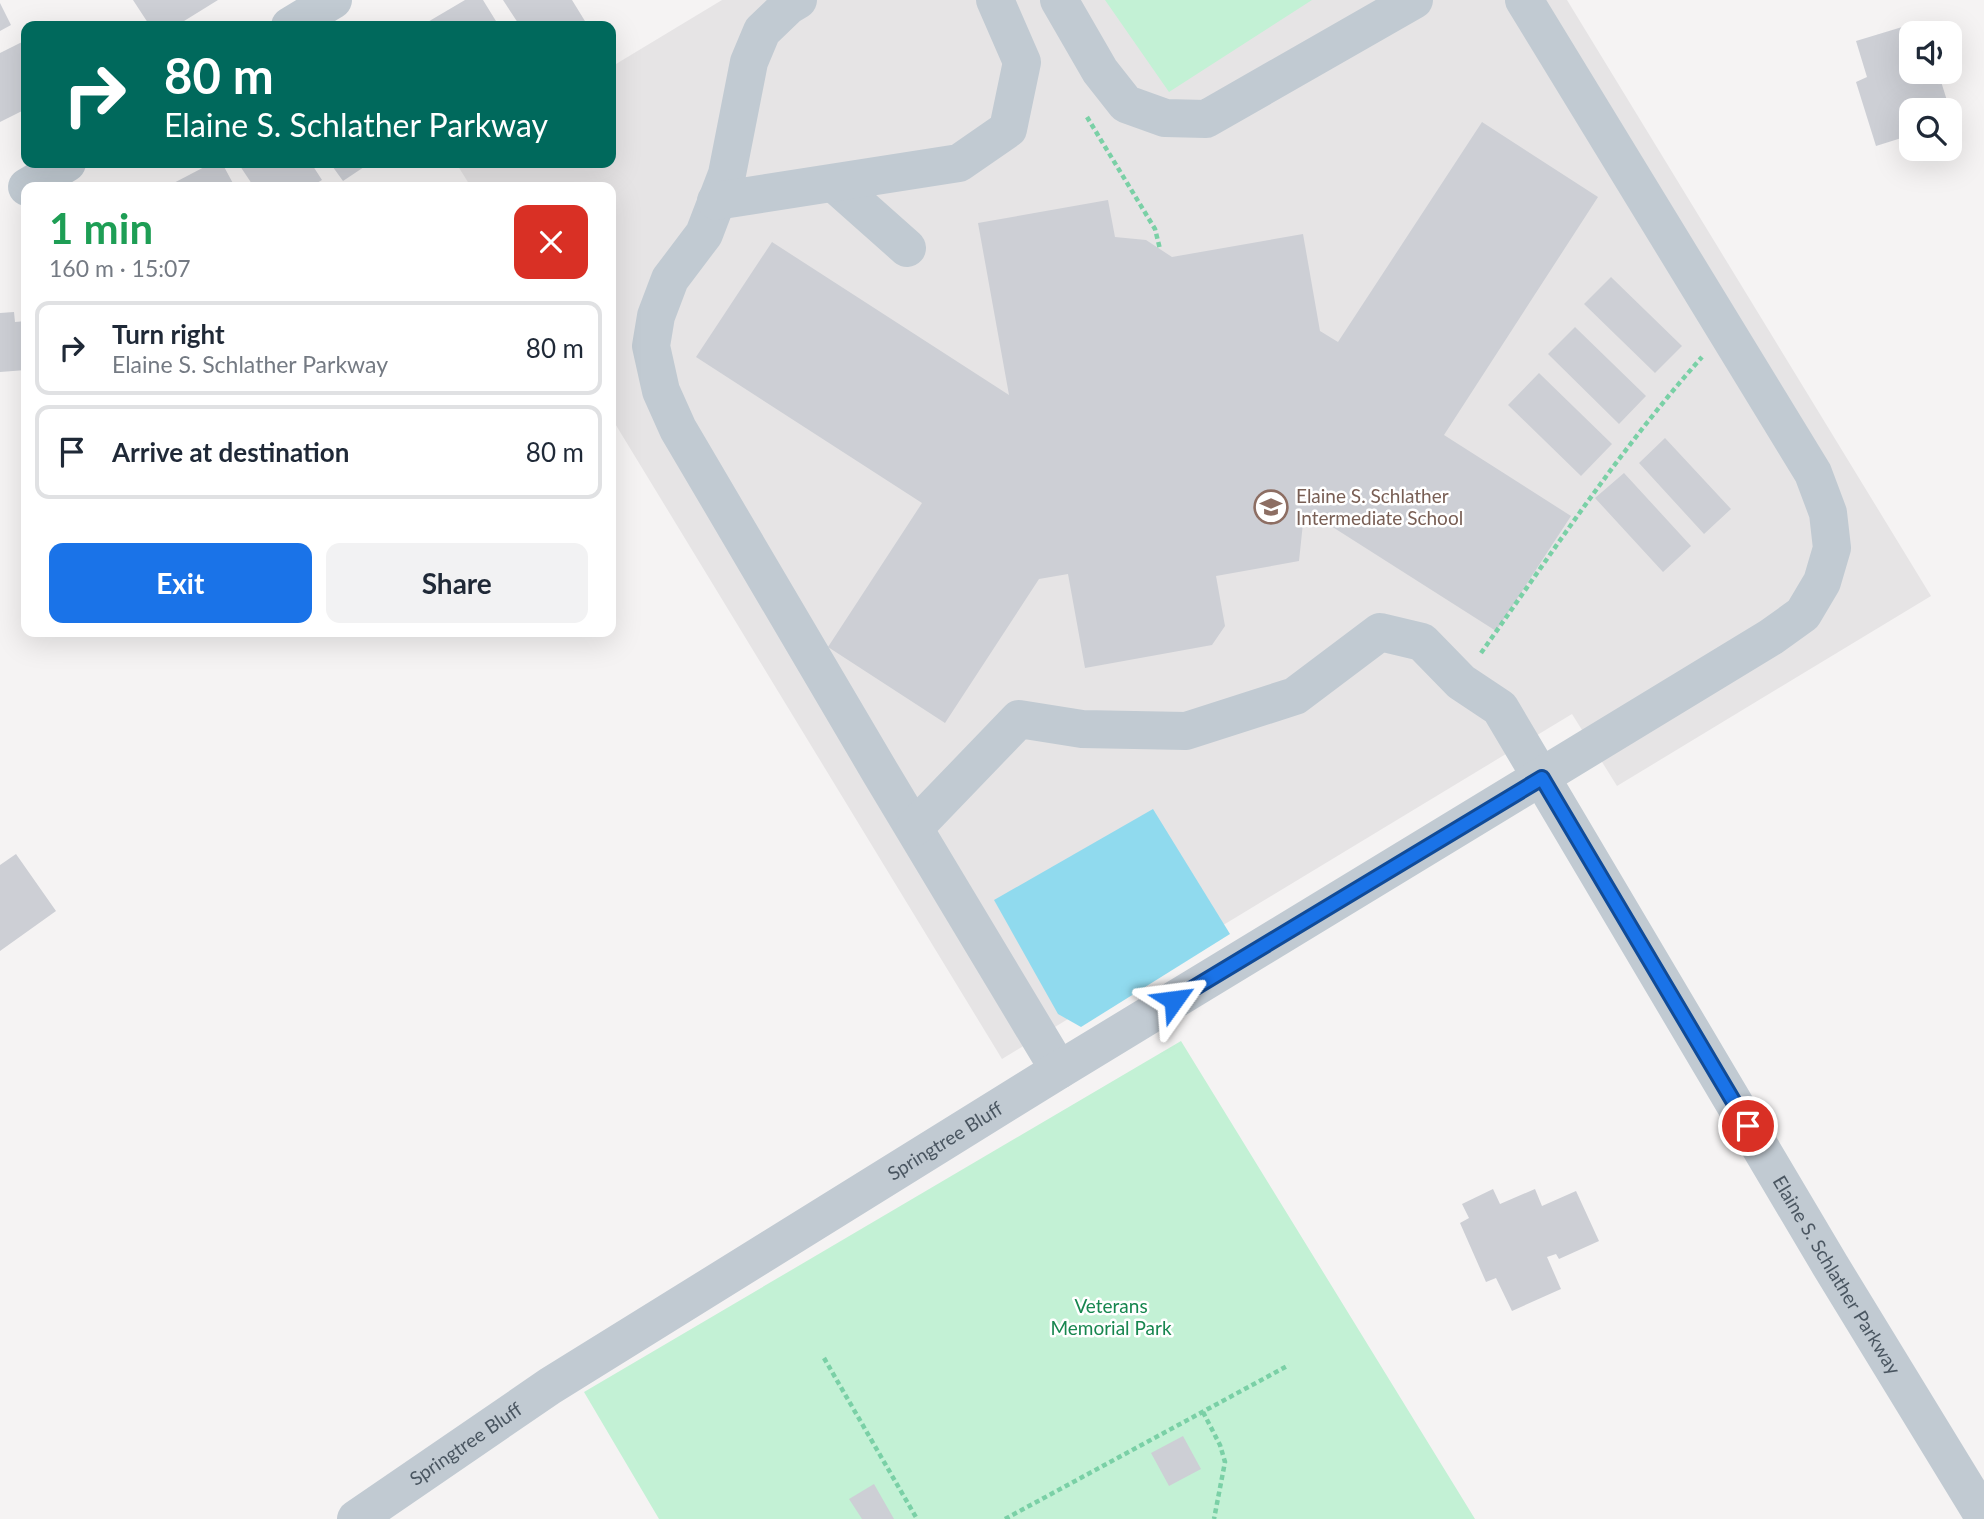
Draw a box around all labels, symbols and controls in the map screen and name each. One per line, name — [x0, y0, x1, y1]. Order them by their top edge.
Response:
map controls — [1899, 21, 1962, 161]
button: sound — [1899, 21, 1962, 84]
text: 80 m — [164, 46, 274, 104]
icon: right — [49, 49, 140, 140]
button: search — [1899, 98, 1962, 161]
text: Elaine S. Schlather Parkway — [164, 105, 548, 144]
text: 1 min — [49, 203, 153, 253]
button: close — [514, 205, 588, 279]
text: 160 m · 15:07 — [49, 254, 191, 282]
text: Turn right — [112, 318, 225, 350]
icon: right — [53, 329, 91, 367]
text: 80 m — [526, 332, 584, 364]
text: Elaine S. Schlather Parkway — [112, 350, 388, 378]
icon: arrive — [53, 433, 91, 471]
text: Arrive at destination — [112, 436, 349, 468]
text: 80 m — [526, 436, 584, 468]
place label: Elaine S. Schlather Intermediate School — [1296, 484, 1463, 529]
school or university icon: Elaine S. Schlather Intermediate School — [1252, 488, 1290, 526]
button: Exit — [49, 543, 312, 623]
button: Share — [326, 543, 588, 623]
position arrow — [1137, 963, 1211, 1037]
street label: Springtree Bluff — [883, 1096, 1007, 1185]
pin — [1718, 1096, 1778, 1156]
icon: arrive — [1729, 1107, 1767, 1145]
street label: Elaine S. Schlather Parkway — [1769, 1171, 1906, 1379]
park label: Veterans Memorial Park — [1050, 1294, 1172, 1339]
street label: Springtree Bluff — [405, 1397, 526, 1490]

